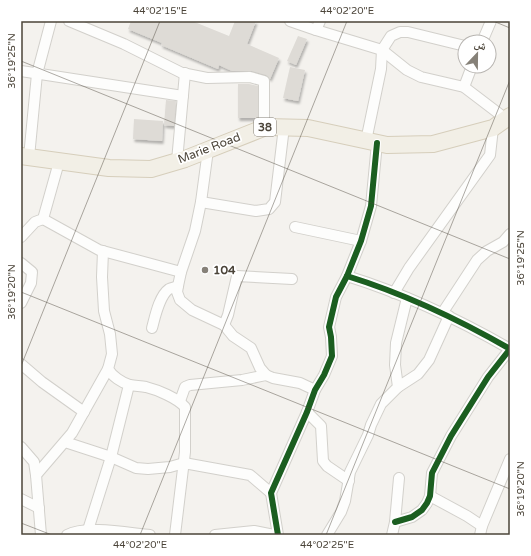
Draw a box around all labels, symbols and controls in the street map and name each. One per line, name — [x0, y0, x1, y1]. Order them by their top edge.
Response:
text: 44°02'15"E — [133, 5, 187, 17]
text: 44°02'20"E — [320, 5, 374, 17]
text: 36°19'25"N — [6, 33, 18, 89]
north arrow — [457, 34, 497, 74]
text: ش — [472, 37, 489, 54]
road number: 38 — [254, 118, 276, 136]
street label: Marie Road — [176, 130, 242, 166]
text: 36°19'25"N — [515, 230, 527, 286]
place label: 104 — [213, 263, 236, 277]
text: 36°19'20"N — [6, 264, 18, 320]
marker: 104 — [200, 265, 210, 275]
text: 36°19'20"N — [515, 461, 527, 517]
text: 44°02'20"E — [113, 539, 167, 551]
text: 44°02'25"E — [300, 539, 354, 551]

